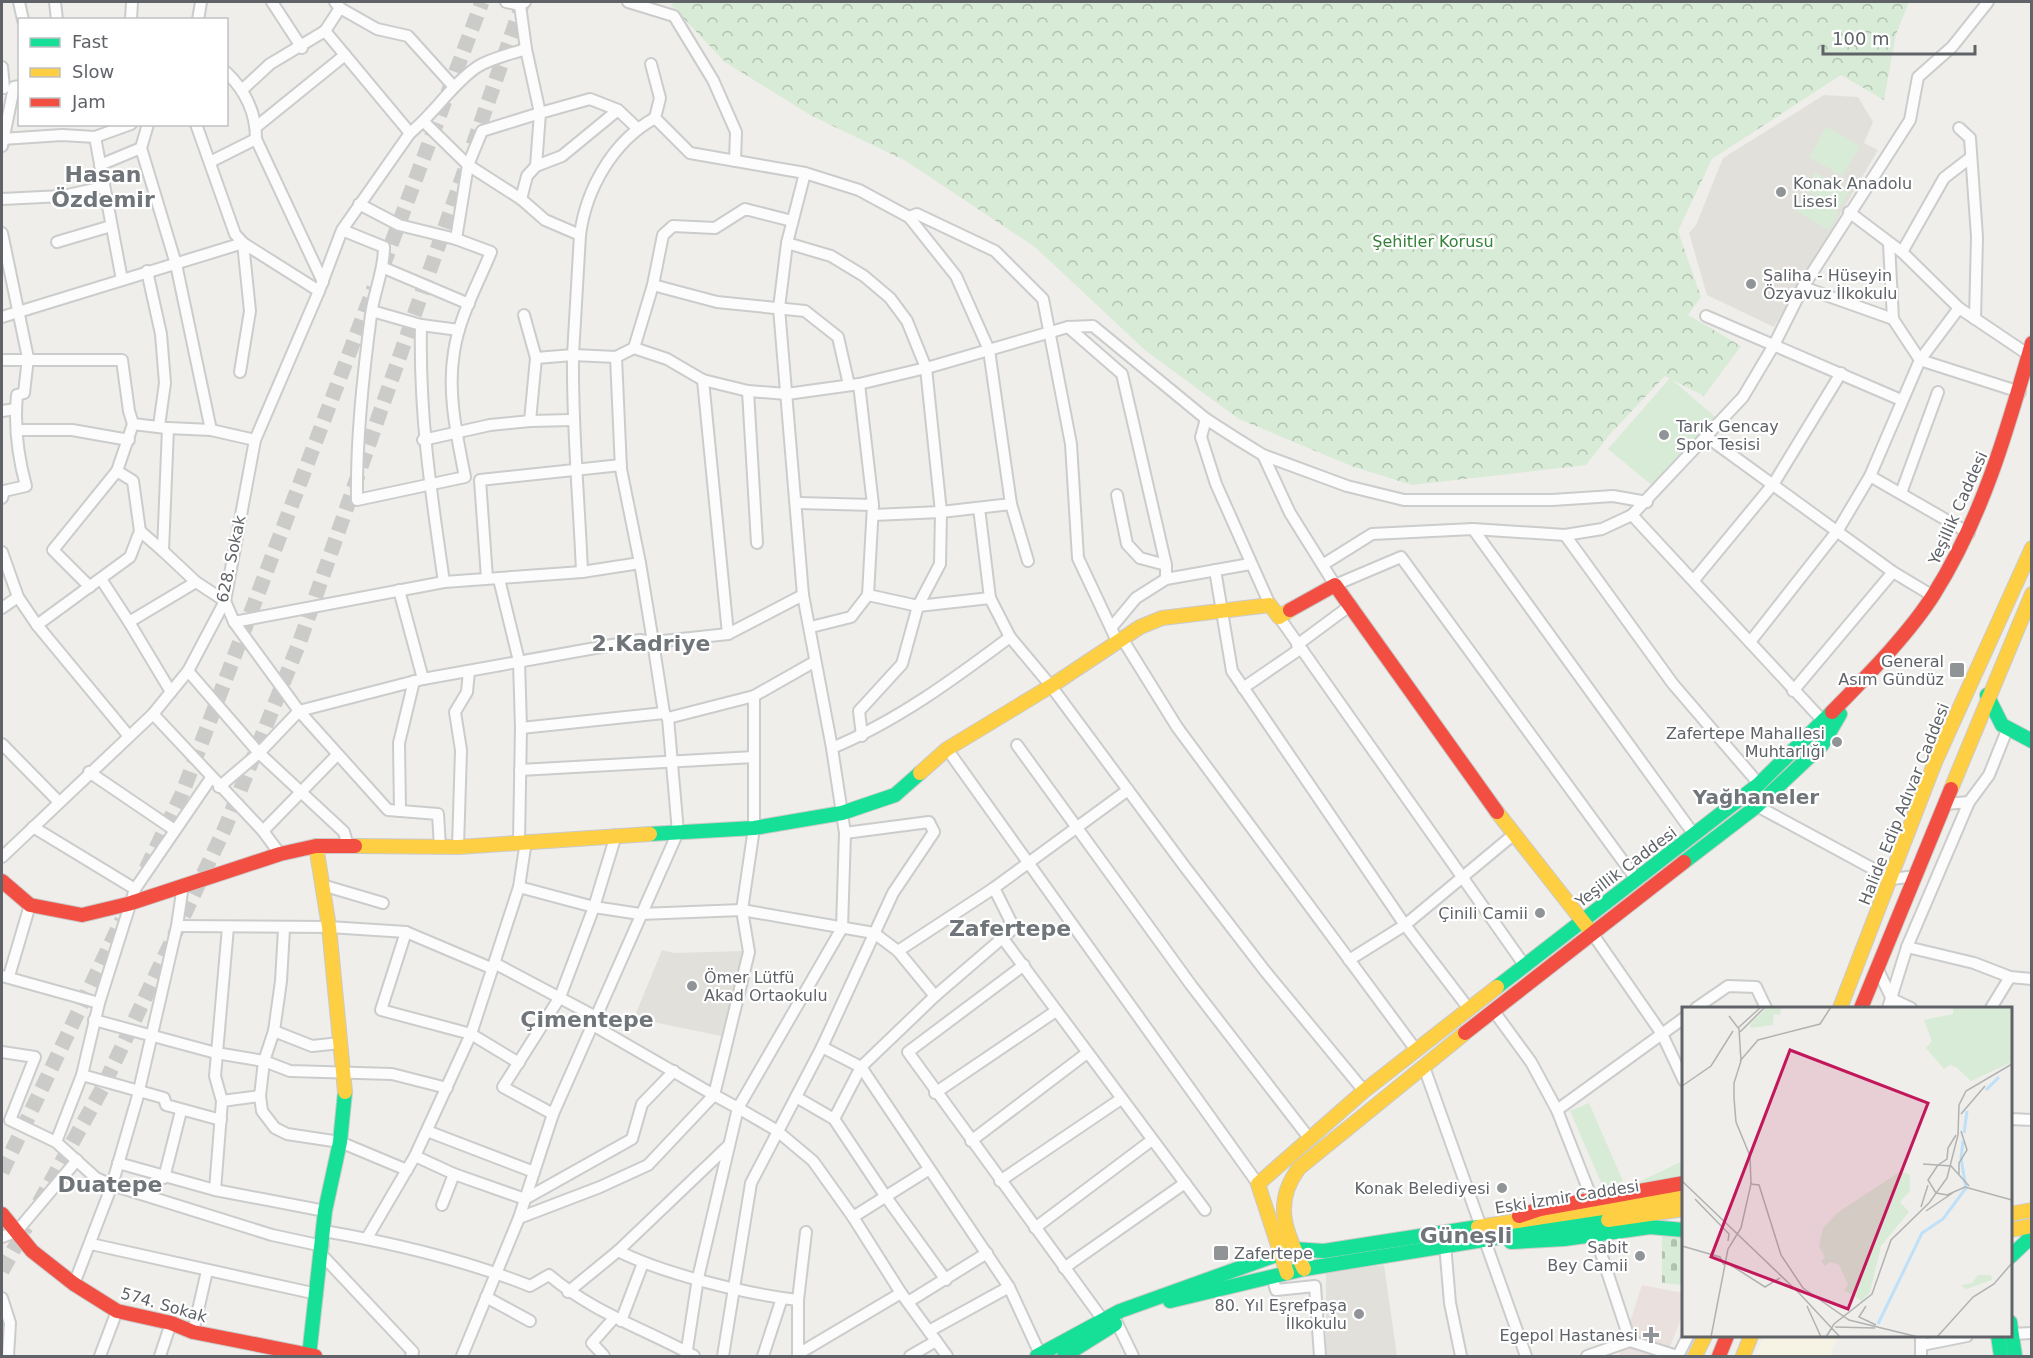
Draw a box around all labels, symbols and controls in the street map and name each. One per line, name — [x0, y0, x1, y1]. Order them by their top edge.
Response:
legend — [18, 18, 228, 126]
scale bar — [1823, 18, 1974, 56]
text: 100 m — [1832, 28, 1890, 49]
text: Fast — [72, 31, 108, 52]
text: Slow — [72, 61, 114, 82]
text: Jam — [71, 91, 106, 112]
district label: Hasan Özdemir — [51, 162, 155, 212]
place label: Konak Anadolu Lisesi — [1793, 174, 1912, 211]
marker: Konak Anadolu Lisesi — [1774, 185, 1788, 199]
park label: Şehitler Korusu — [1372, 232, 1494, 251]
place label: Saliha - Hüseyin Özyavuz İlkokulu — [1763, 266, 1898, 303]
marker: Saliha - Hüseyin Özyavuz İlkokulu — [1744, 277, 1758, 291]
place label: Tarık Gencay Spor Tesisi — [1675, 417, 1779, 454]
marker: Tarık Gencay Spor Tesisi — [1657, 428, 1671, 442]
street label: Yeşillik Caddesi — [1924, 448, 1991, 568]
street label: 628. Sokak — [212, 513, 250, 604]
district label: 2.Kadriye — [592, 631, 710, 656]
place label: General Asım Gündüz — [1838, 652, 1944, 689]
marker: General Asım Gündüz — [1948, 661, 1966, 679]
street label: Halide Edip Adıvar Caddesi — [1855, 700, 1953, 908]
place label: Zafertepe Mahallesi Muhtarlığı — [1666, 724, 1825, 761]
marker: Zafertepe Mahallesi Muhtarlığı — [1830, 735, 1844, 749]
district label: Yağhaneler — [1692, 785, 1819, 809]
street label: Yeşillik Caddesi — [1571, 823, 1680, 912]
place label: Çinili Camii — [1438, 904, 1528, 923]
marker: Çinili Camii — [1533, 906, 1547, 920]
district label: Zafertepe — [949, 916, 1071, 941]
place label: Ömer Lütfü Akad Ortaokulu — [704, 968, 828, 1005]
marker: Ömer Lütfü Akad Ortaokulu — [685, 979, 699, 993]
district label: Çimentepe — [520, 1007, 654, 1032]
inset map — [1682, 1007, 2012, 1337]
district label: Duatepe — [58, 1172, 162, 1197]
street label: Eski İzmir Caddesi — [1493, 1176, 1641, 1218]
place label: Konak Belediyesi — [1354, 1179, 1490, 1198]
marker: Konak Belediyesi — [1495, 1181, 1509, 1195]
district label: Güneşli — [1420, 1223, 1512, 1248]
place label: Sabit Bey Camii — [1547, 1238, 1628, 1275]
marker: Zafertepe — [1212, 1244, 1230, 1262]
place label: Zafertepe — [1234, 1244, 1313, 1263]
marker: Sabit Bey Camii — [1633, 1249, 1647, 1263]
street label: 574. Sokak — [119, 1284, 210, 1327]
place label: 80. Yıl Eşrefpaşa İlkokulu — [1214, 1296, 1347, 1333]
marker: 80. Yıl Eşrefpaşa İlkokulu — [1352, 1307, 1366, 1321]
place label: Egepol Hastanesi — [1499, 1326, 1638, 1345]
marker: Egepol Hastanesi — [1642, 1326, 1660, 1344]

